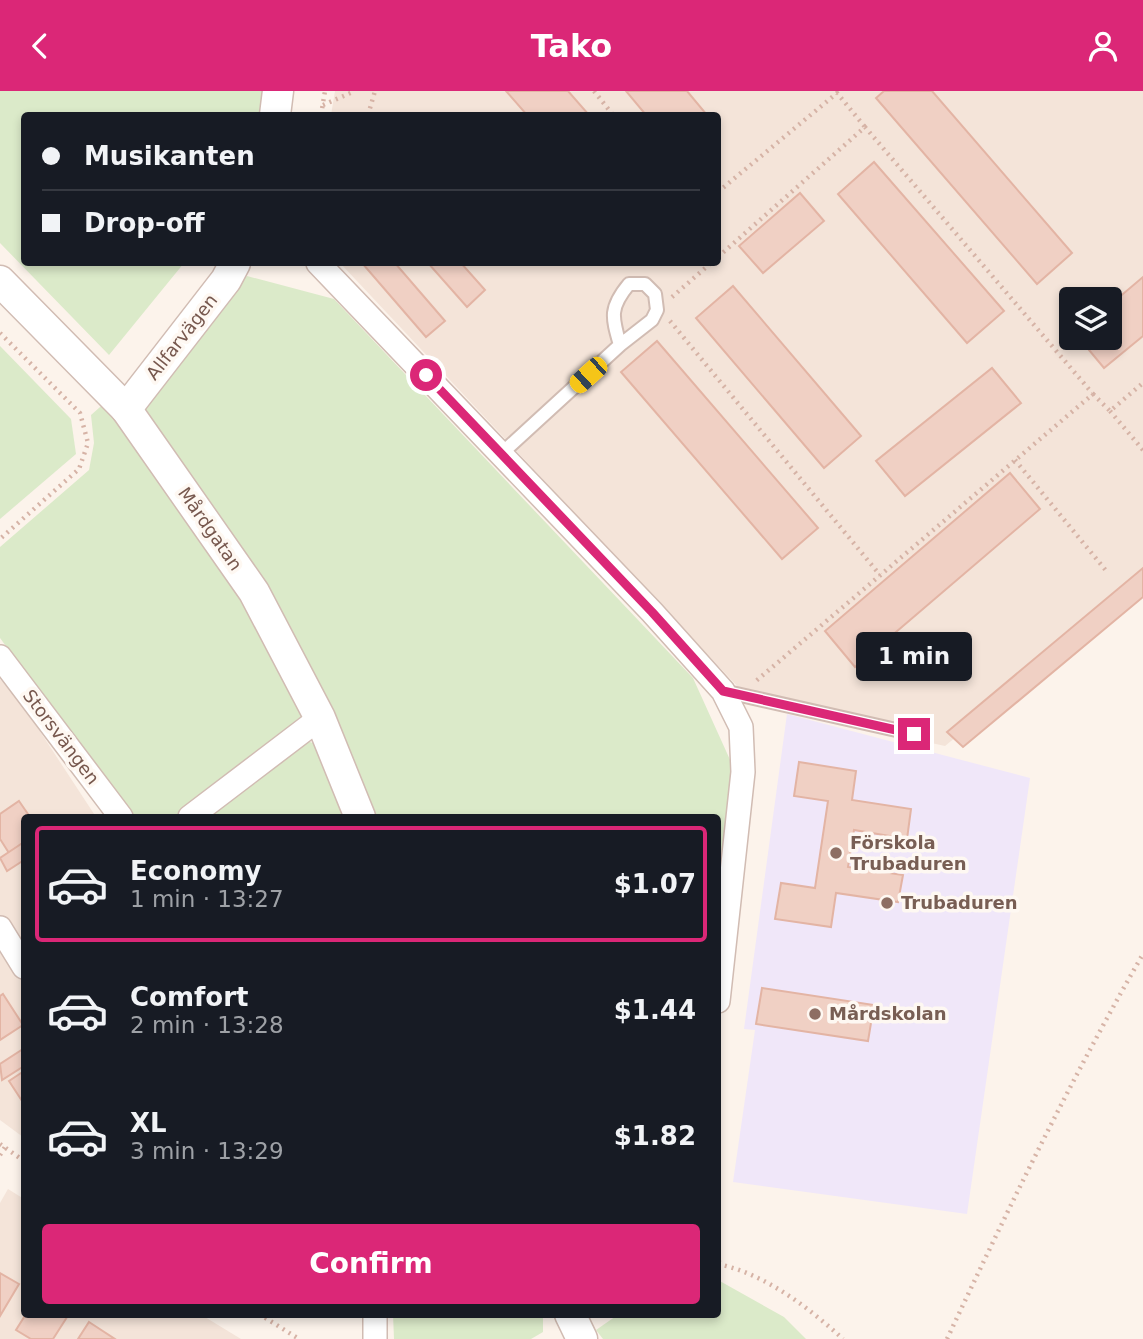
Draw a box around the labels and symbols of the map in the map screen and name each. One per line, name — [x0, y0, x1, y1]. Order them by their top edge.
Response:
street label: Allfarvägen — [142, 290, 221, 384]
car — [566, 353, 611, 397]
route start — [410, 359, 442, 391]
street label: Mårdgatan — [174, 483, 247, 574]
callout: 1 min — [856, 633, 972, 681]
street label: Storsvängen — [19, 685, 104, 788]
route end — [898, 718, 930, 750]
place label: Förskola Trubaduren — [850, 832, 967, 874]
marker: Förskola Trubaduren — [828, 845, 844, 861]
place label: Trubaduren — [901, 892, 1018, 913]
marker: Trubaduren — [879, 895, 895, 911]
place label: Mårdskolan — [829, 1003, 947, 1024]
marker: Mårdskolan — [807, 1006, 823, 1022]

